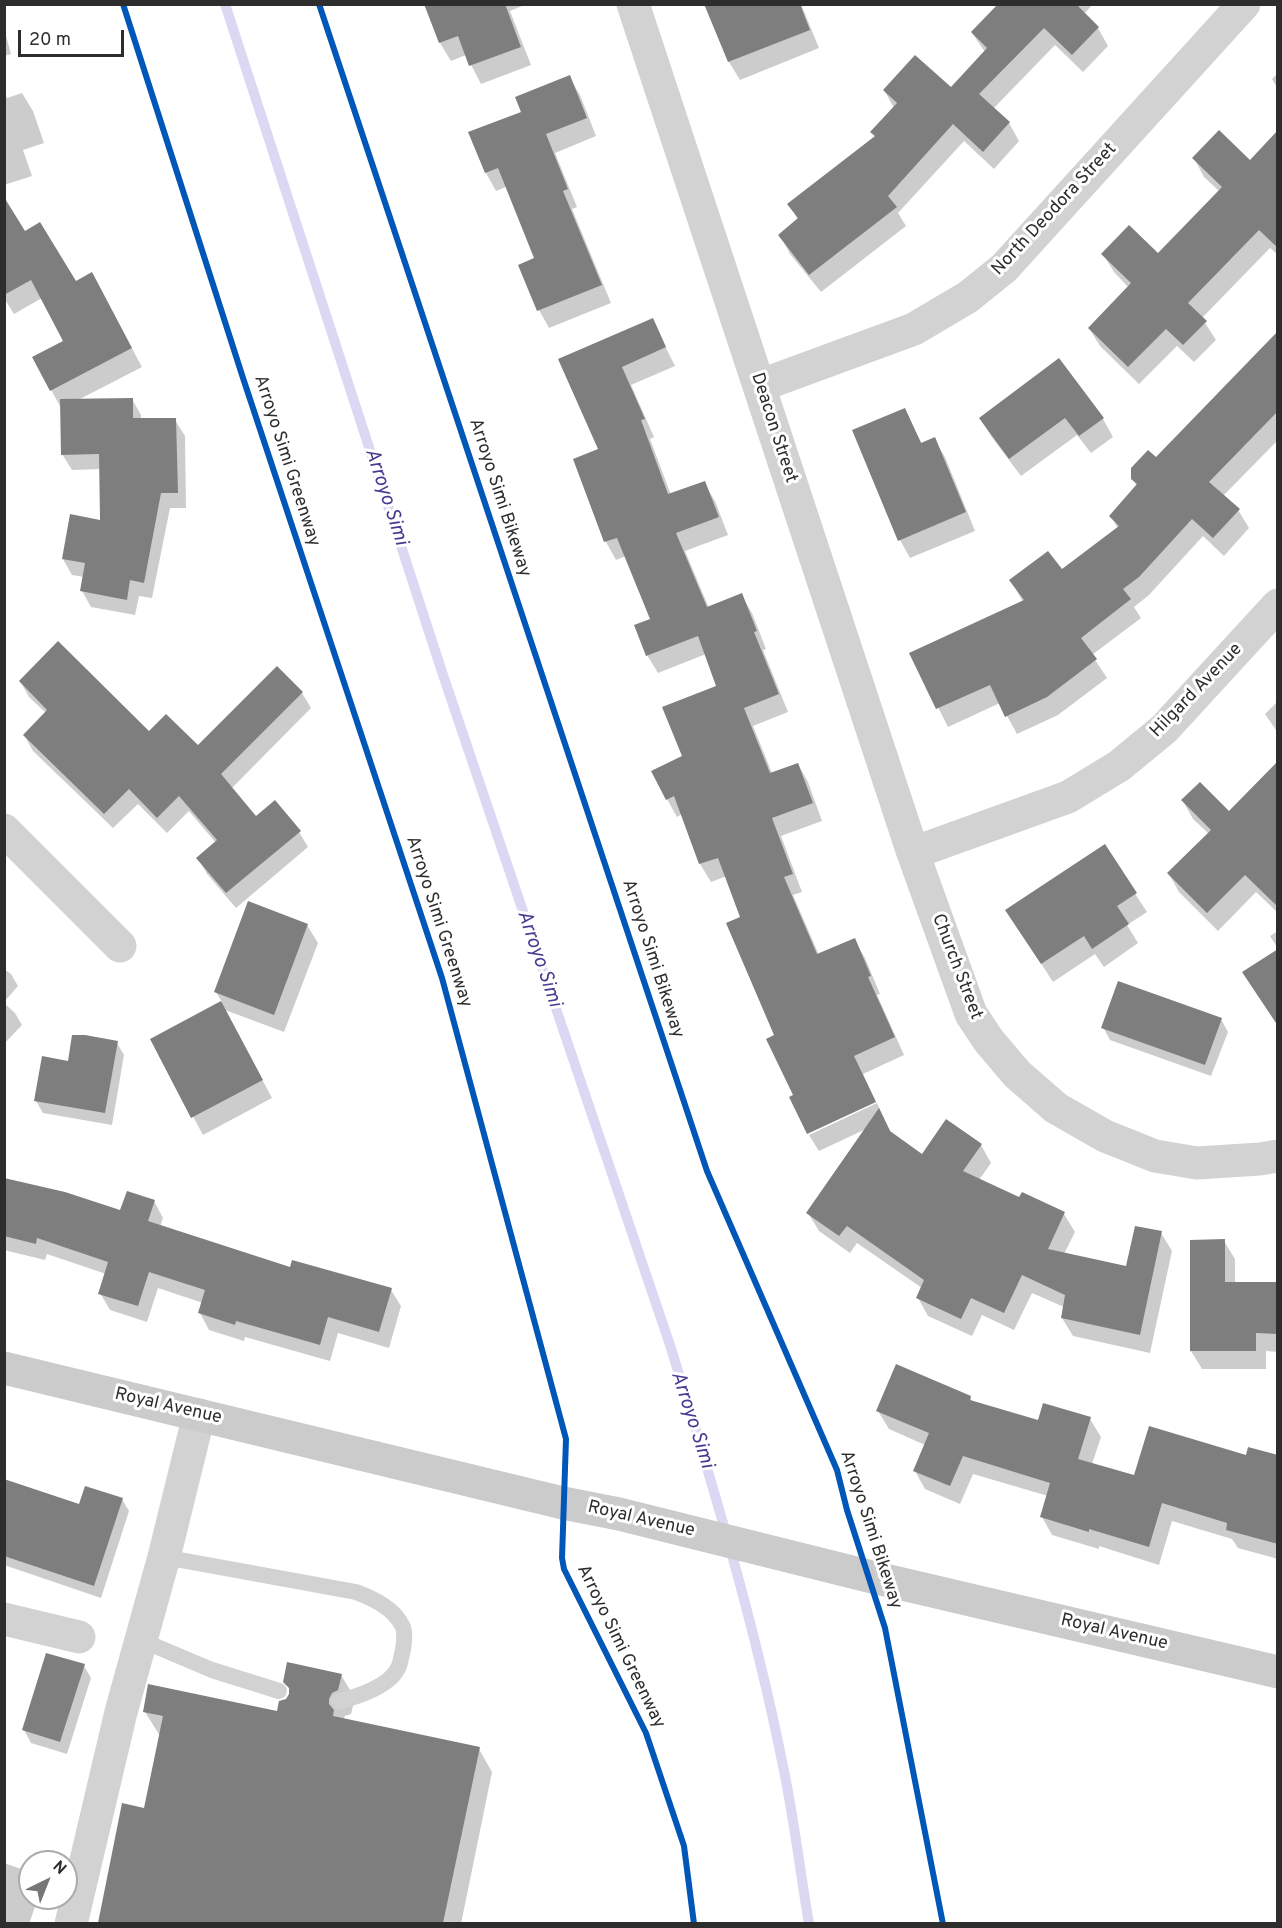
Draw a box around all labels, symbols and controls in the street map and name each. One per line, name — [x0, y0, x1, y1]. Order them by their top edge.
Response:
scale bar — [21, 18, 128, 56]
text: 20 m — [29, 29, 71, 52]
street label: North Deodora Street — [988, 139, 1122, 281]
street label: Deacon Street — [745, 370, 801, 486]
street label: Arroyo Simi Greenway — [248, 372, 324, 550]
street label: Arroyo Simi Bikeway — [463, 416, 535, 580]
water label: Arroyo Simi — [358, 445, 412, 549]
street label: Hilgard Avenue — [1147, 639, 1247, 743]
street label: Arroyo Simi Greenway — [400, 833, 476, 1011]
street label: Arroyo Simi Bikeway — [616, 877, 688, 1041]
water label: Arroyo Simi — [510, 908, 566, 1010]
street label: Church Street — [926, 911, 986, 1023]
water label: Arroyo Simi — [664, 1368, 718, 1472]
street label: Royal Avenue — [112, 1384, 224, 1430]
street label: Arroyo Simi Bikeway — [834, 1448, 906, 1612]
street label: Royal Avenue — [585, 1497, 697, 1543]
street label: Arroyo Simi Greenway — [571, 1562, 669, 1732]
street label: Royal Avenue — [1058, 1610, 1170, 1656]
north arrow — [18, 1850, 78, 1910]
text: N — [48, 1857, 70, 1880]

